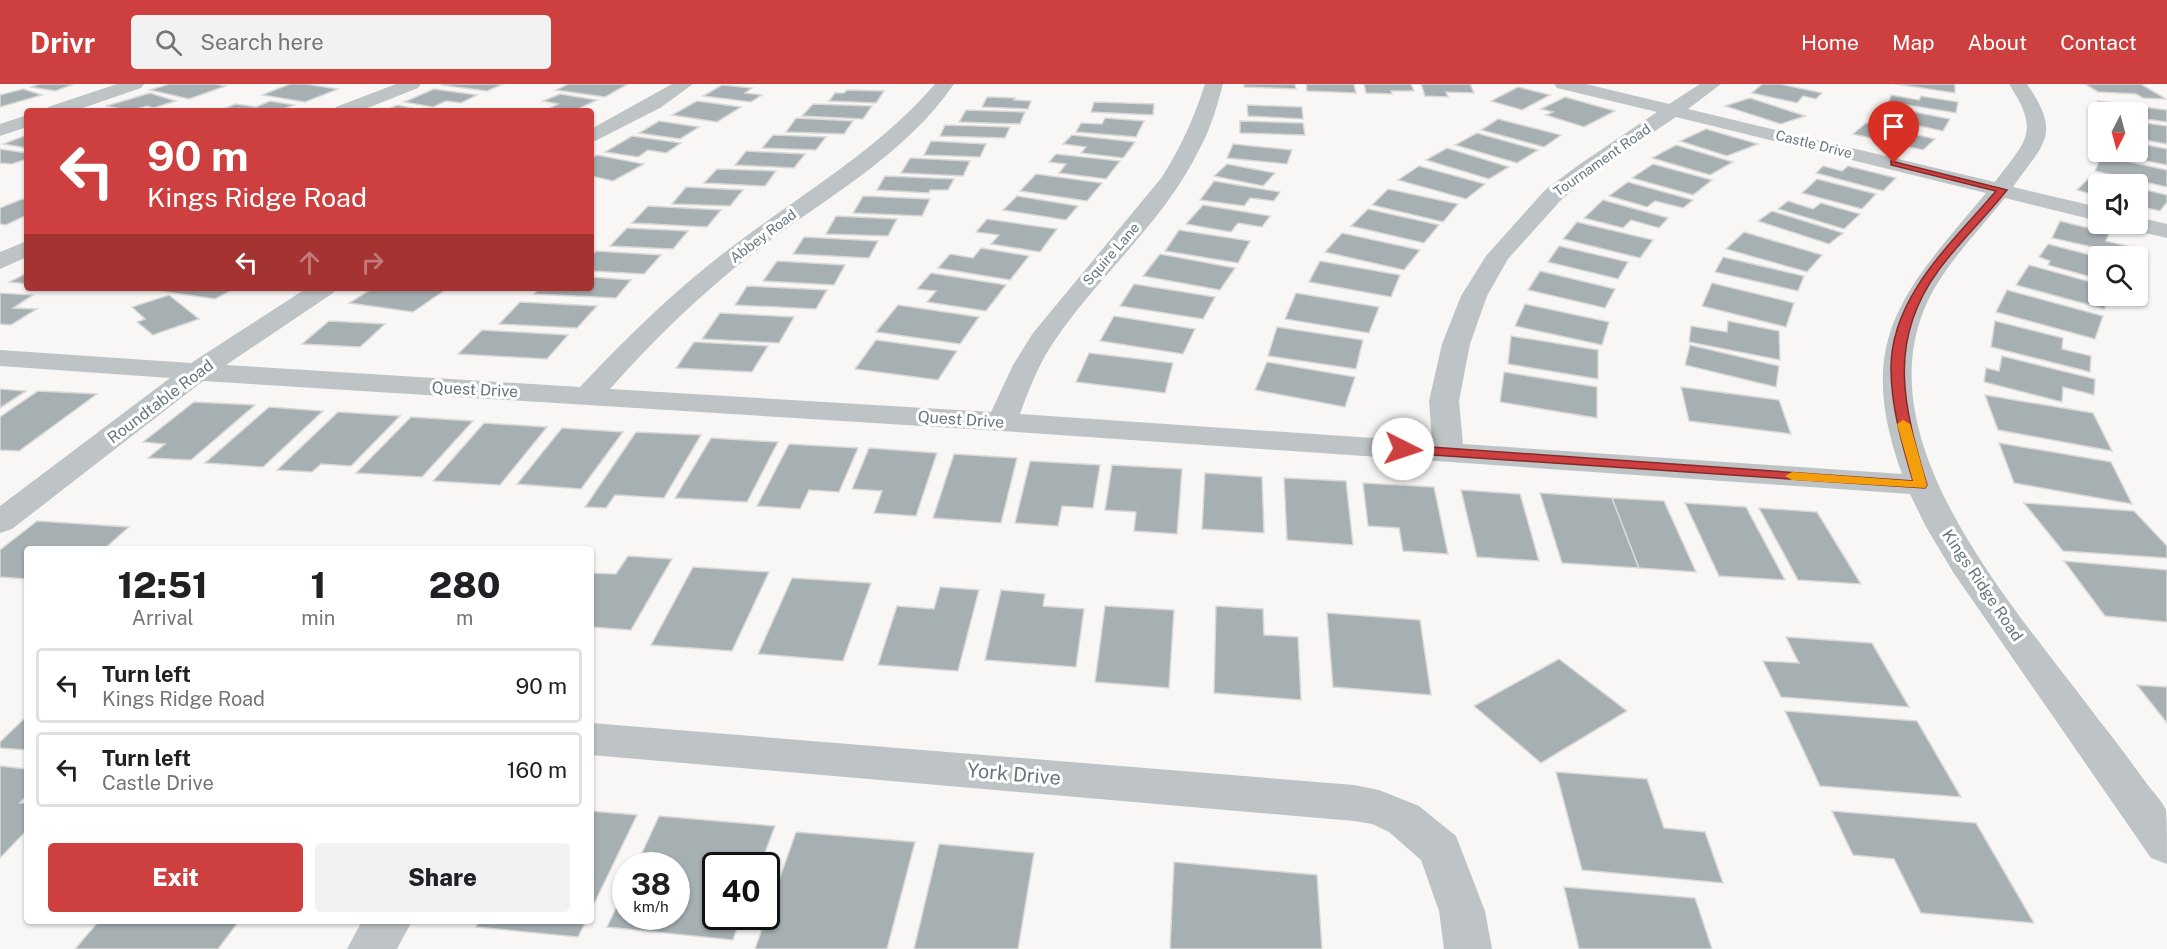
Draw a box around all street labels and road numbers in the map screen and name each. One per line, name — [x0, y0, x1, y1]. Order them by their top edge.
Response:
street label: Tournament Road — [1550, 121, 1654, 199]
street label: Castle Drive — [1774, 127, 1854, 161]
street label: Abbey Road — [727, 206, 799, 266]
street label: Squire Lane — [1079, 219, 1143, 289]
street label: Roundtable Road — [104, 355, 217, 447]
street label: Quest Drive — [431, 378, 519, 401]
street label: Quest Drive — [917, 407, 1005, 432]
street label: Kings Ridge Road — [1938, 526, 2027, 645]
street label: York Drive — [966, 758, 1062, 790]

